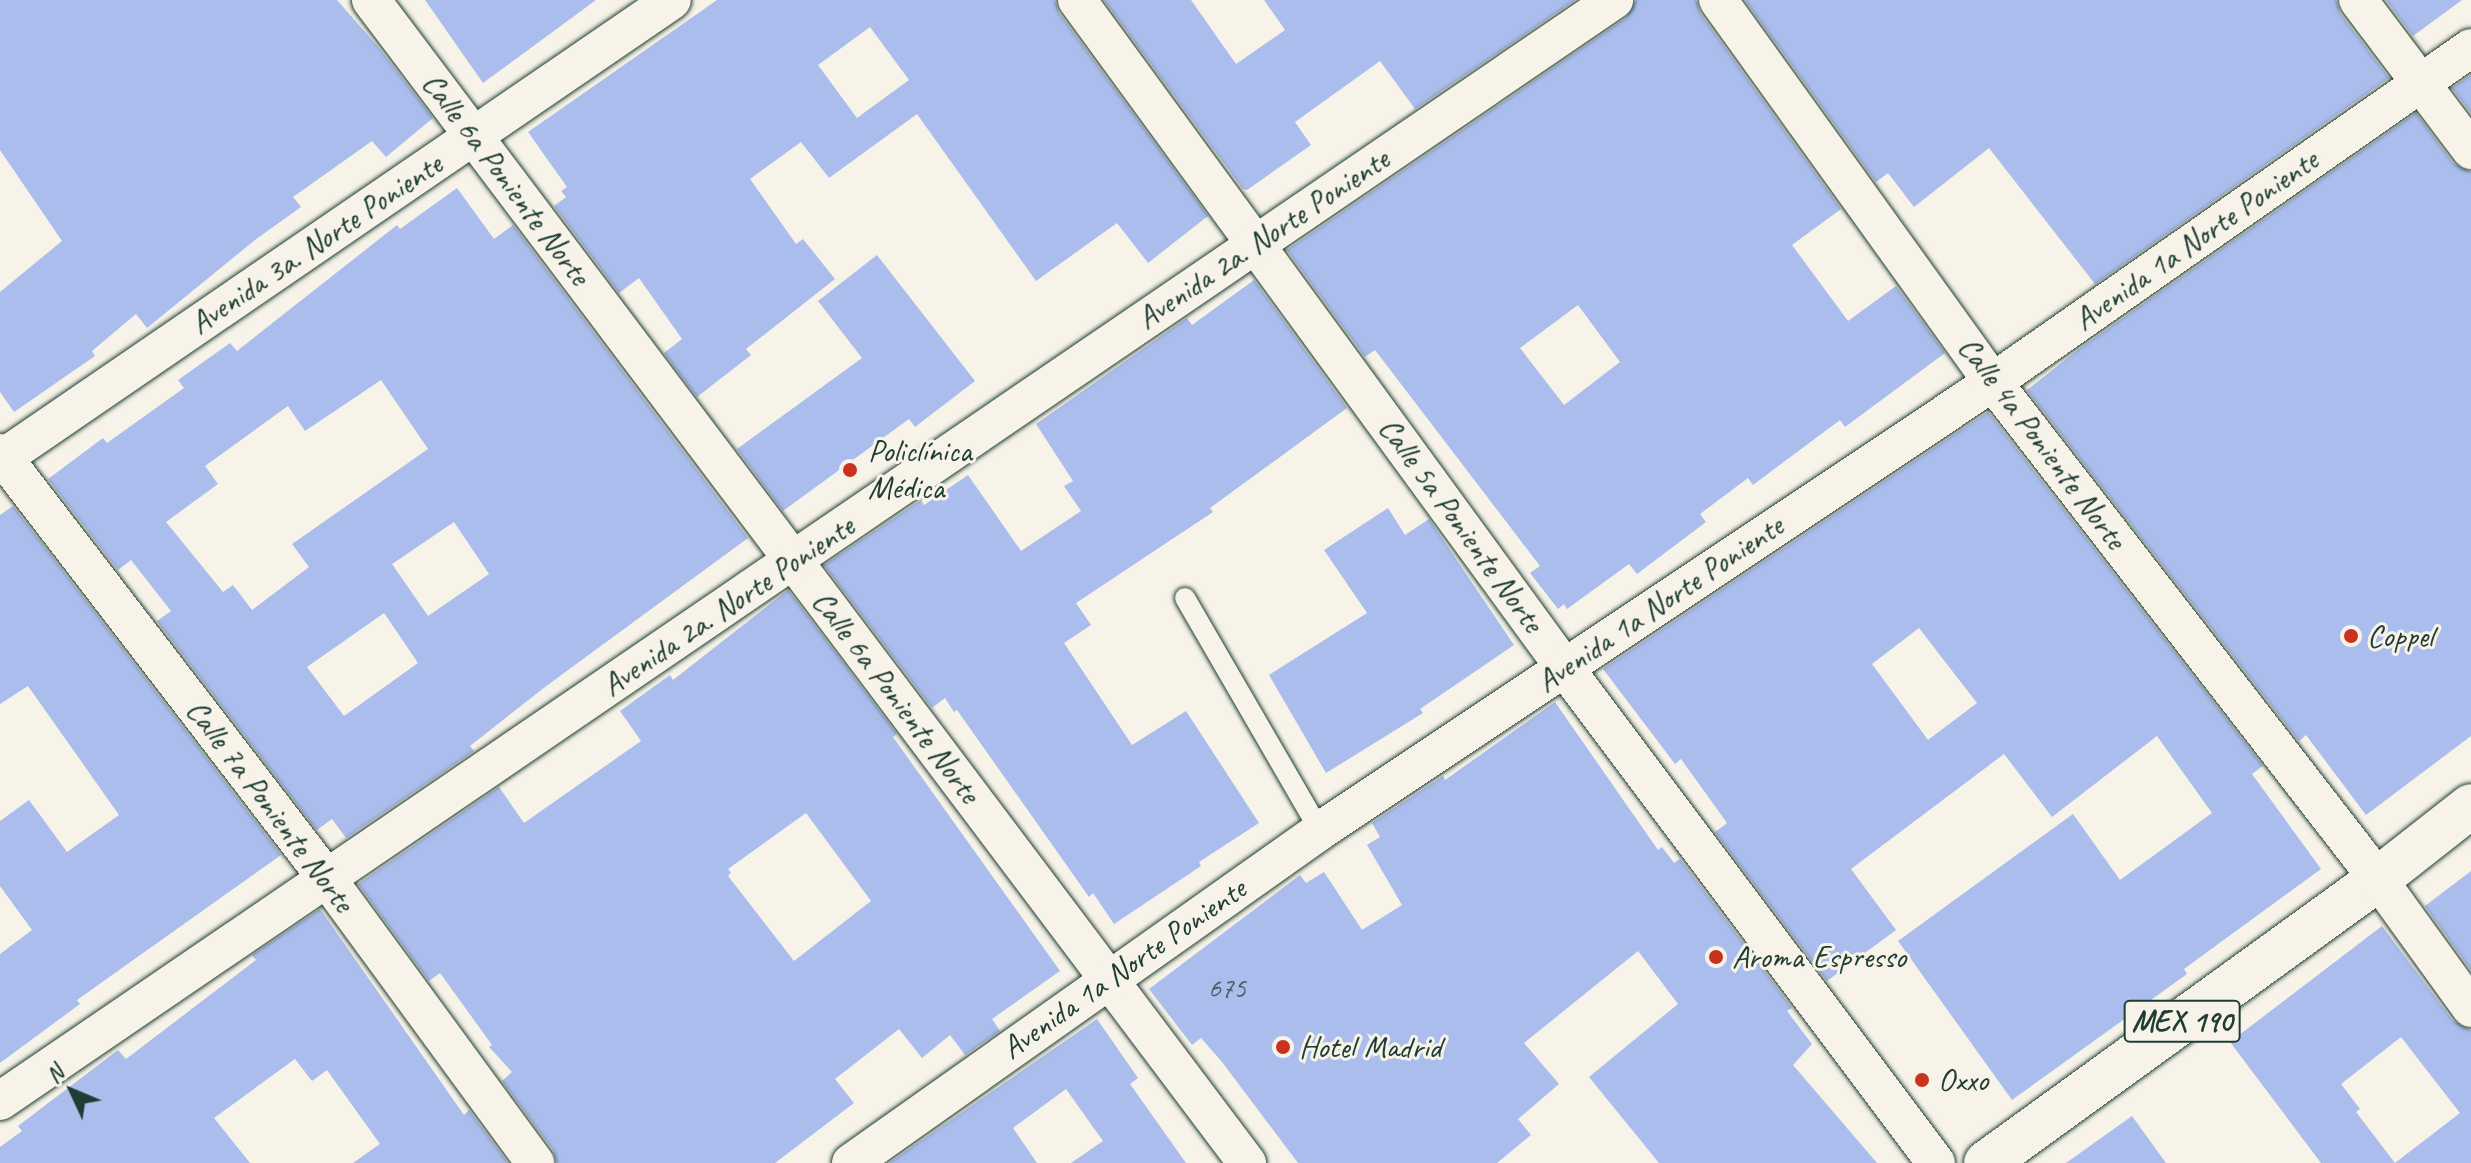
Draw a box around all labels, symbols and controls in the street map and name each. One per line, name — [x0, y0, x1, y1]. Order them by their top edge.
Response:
street label: Calle 6a Poniente Norte — [414, 65, 598, 293]
street label: Avenida 2a. Norte Poniente — [1130, 141, 1396, 337]
street label: Avenida 1a Norte Poniente — [2067, 141, 2325, 339]
street label: Avenida 3a. Norte Poniente — [183, 146, 449, 342]
street label: Calle 4a Poniente Norte — [1950, 329, 2134, 557]
street label: Calle 5a Poniente Norte — [1370, 410, 1552, 640]
place label: Policlínica Médica — [868, 433, 972, 508]
marker: Policlínica Médica — [839, 459, 861, 481]
street label: Avenida 1a Norte Poniente — [1529, 507, 1791, 701]
street label: Avenida 2a. Norte Poniente — [595, 508, 861, 704]
street label: Calle 6a Poniente Norte — [804, 583, 988, 811]
place label: Coppel — [2367, 617, 2433, 655]
marker: Coppel — [2342, 627, 2360, 645]
street label: Calle 7a Poniente Norte — [178, 692, 362, 920]
street label: Avenida 1a Norte Poniente — [995, 870, 1253, 1068]
place label: Aroma Espresso — [1732, 938, 1906, 976]
marker: Aroma Espresso — [1707, 948, 1725, 966]
house number: 675 — [1208, 971, 1246, 1005]
road number: MEX 190 — [2122, 995, 2242, 1047]
place label: Hotel Madrid — [1299, 1028, 1442, 1066]
marker: Hotel Madrid — [1274, 1038, 1292, 1056]
north arrow — [32, 1051, 112, 1131]
text: N — [40, 1060, 70, 1089]
place label: Oxxo — [1938, 1061, 1988, 1099]
marker: Oxxo — [1913, 1071, 1931, 1089]

